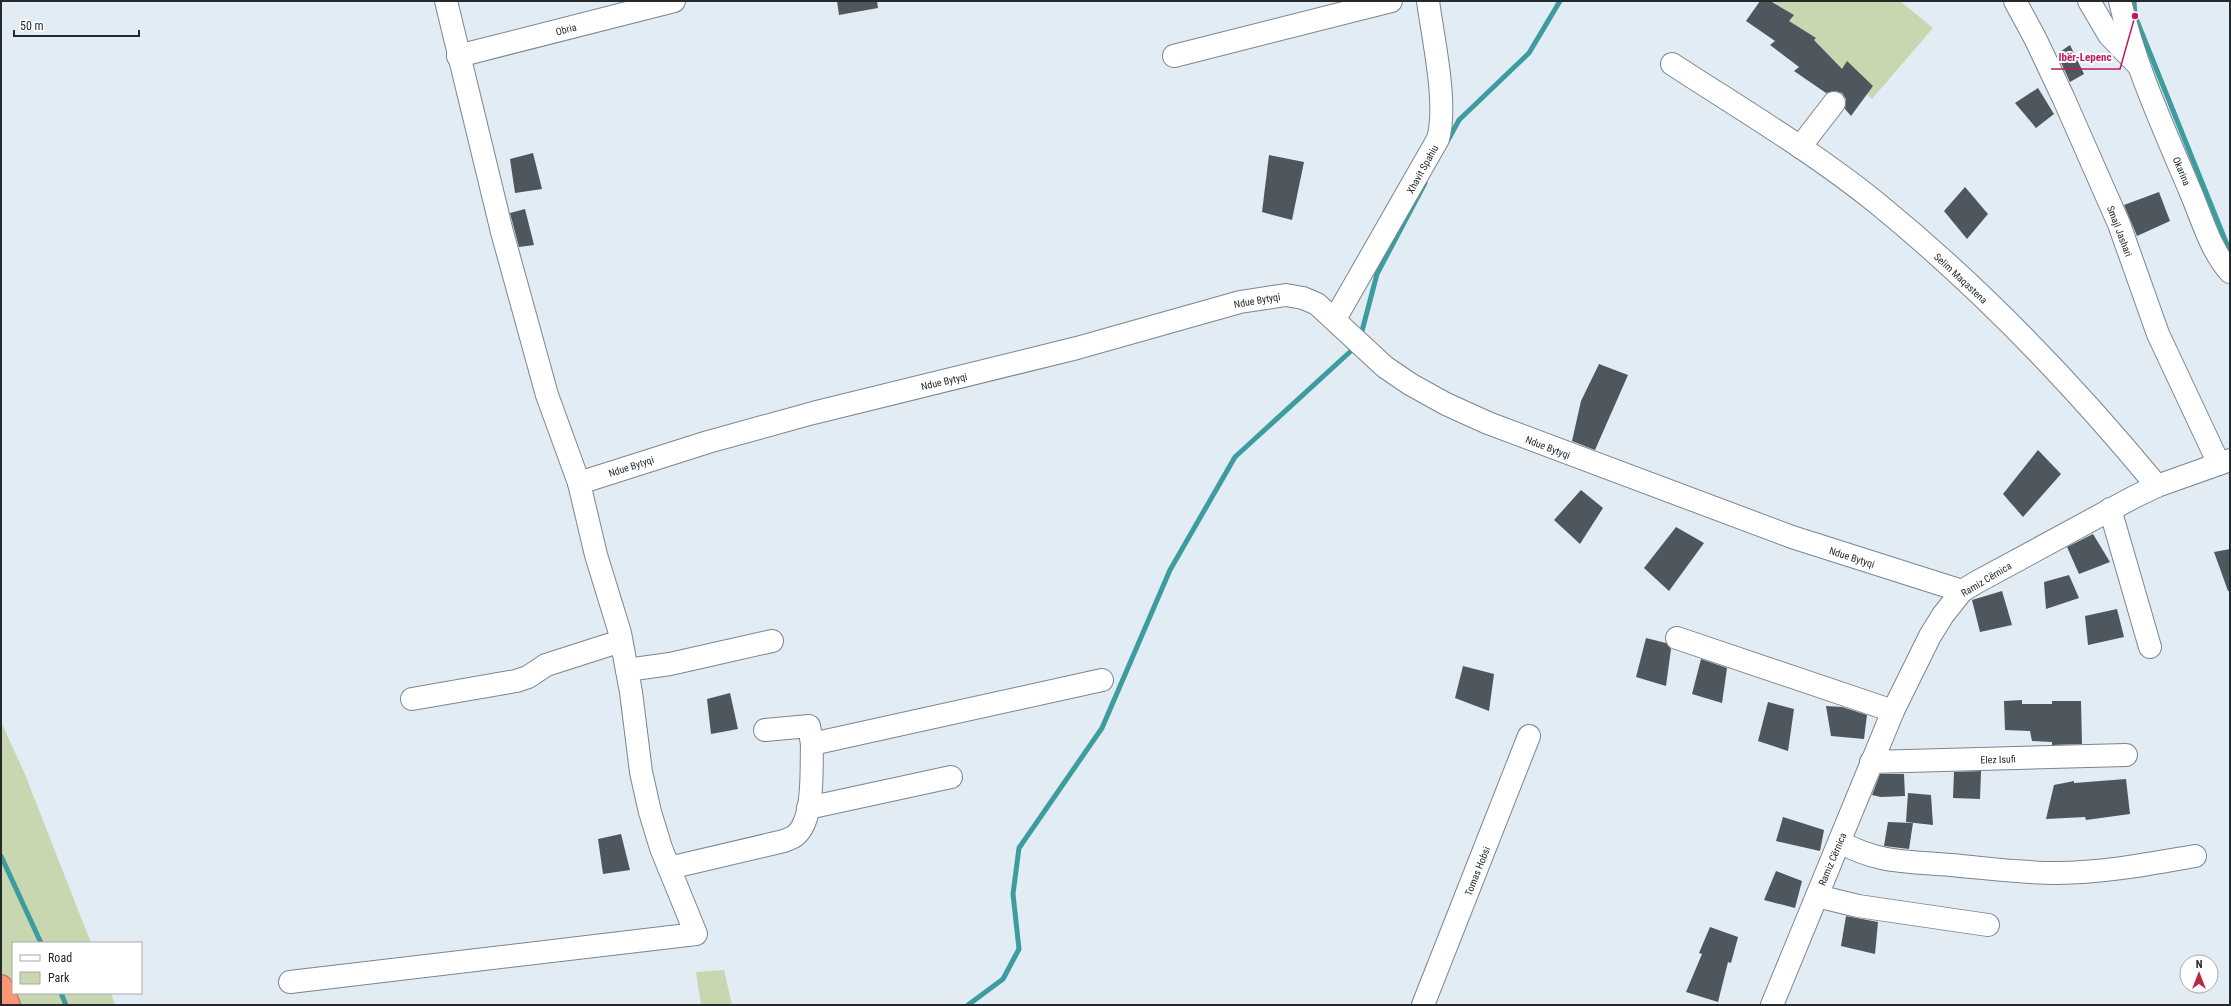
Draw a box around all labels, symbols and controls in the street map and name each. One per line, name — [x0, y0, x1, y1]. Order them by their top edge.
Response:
scale bar — [14, 12, 139, 38]
text: 50 m — [20, 19, 44, 33]
street label: Obria — [555, 22, 578, 37]
callout: Ibër-Lepenc — [2051, 46, 2120, 69]
text: Ibër-Lepenc — [2058, 51, 2112, 64]
street label: Xhavit Spahiu — [1405, 143, 1440, 195]
street label: Okarina — [2171, 155, 2193, 187]
street label: Smajl Jashari — [2105, 204, 2134, 258]
street label: Selim Maqastena — [1932, 251, 1990, 306]
street label: Ndue Bytyqi — [1233, 291, 1281, 310]
street label: Ndue Bytyqi — [920, 371, 968, 392]
street label: Ndue Bytyqi — [1524, 434, 1572, 461]
street label: Ndue Bytyqi — [607, 454, 655, 479]
street label: Ndue Bytyqi — [1828, 545, 1876, 570]
street label: Ramiz Cërnica — [1959, 560, 2014, 599]
street label: Elez Isufi — [1980, 753, 2016, 766]
street label: Ramiz Cërnica — [1816, 831, 1849, 887]
street label: Tomas Hobsi — [1463, 845, 1492, 897]
legend — [12, 942, 142, 994]
text: Road — [48, 951, 72, 965]
north arrow — [2179, 954, 2219, 994]
text: N — [2196, 958, 2203, 971]
text: Park — [48, 971, 70, 985]

